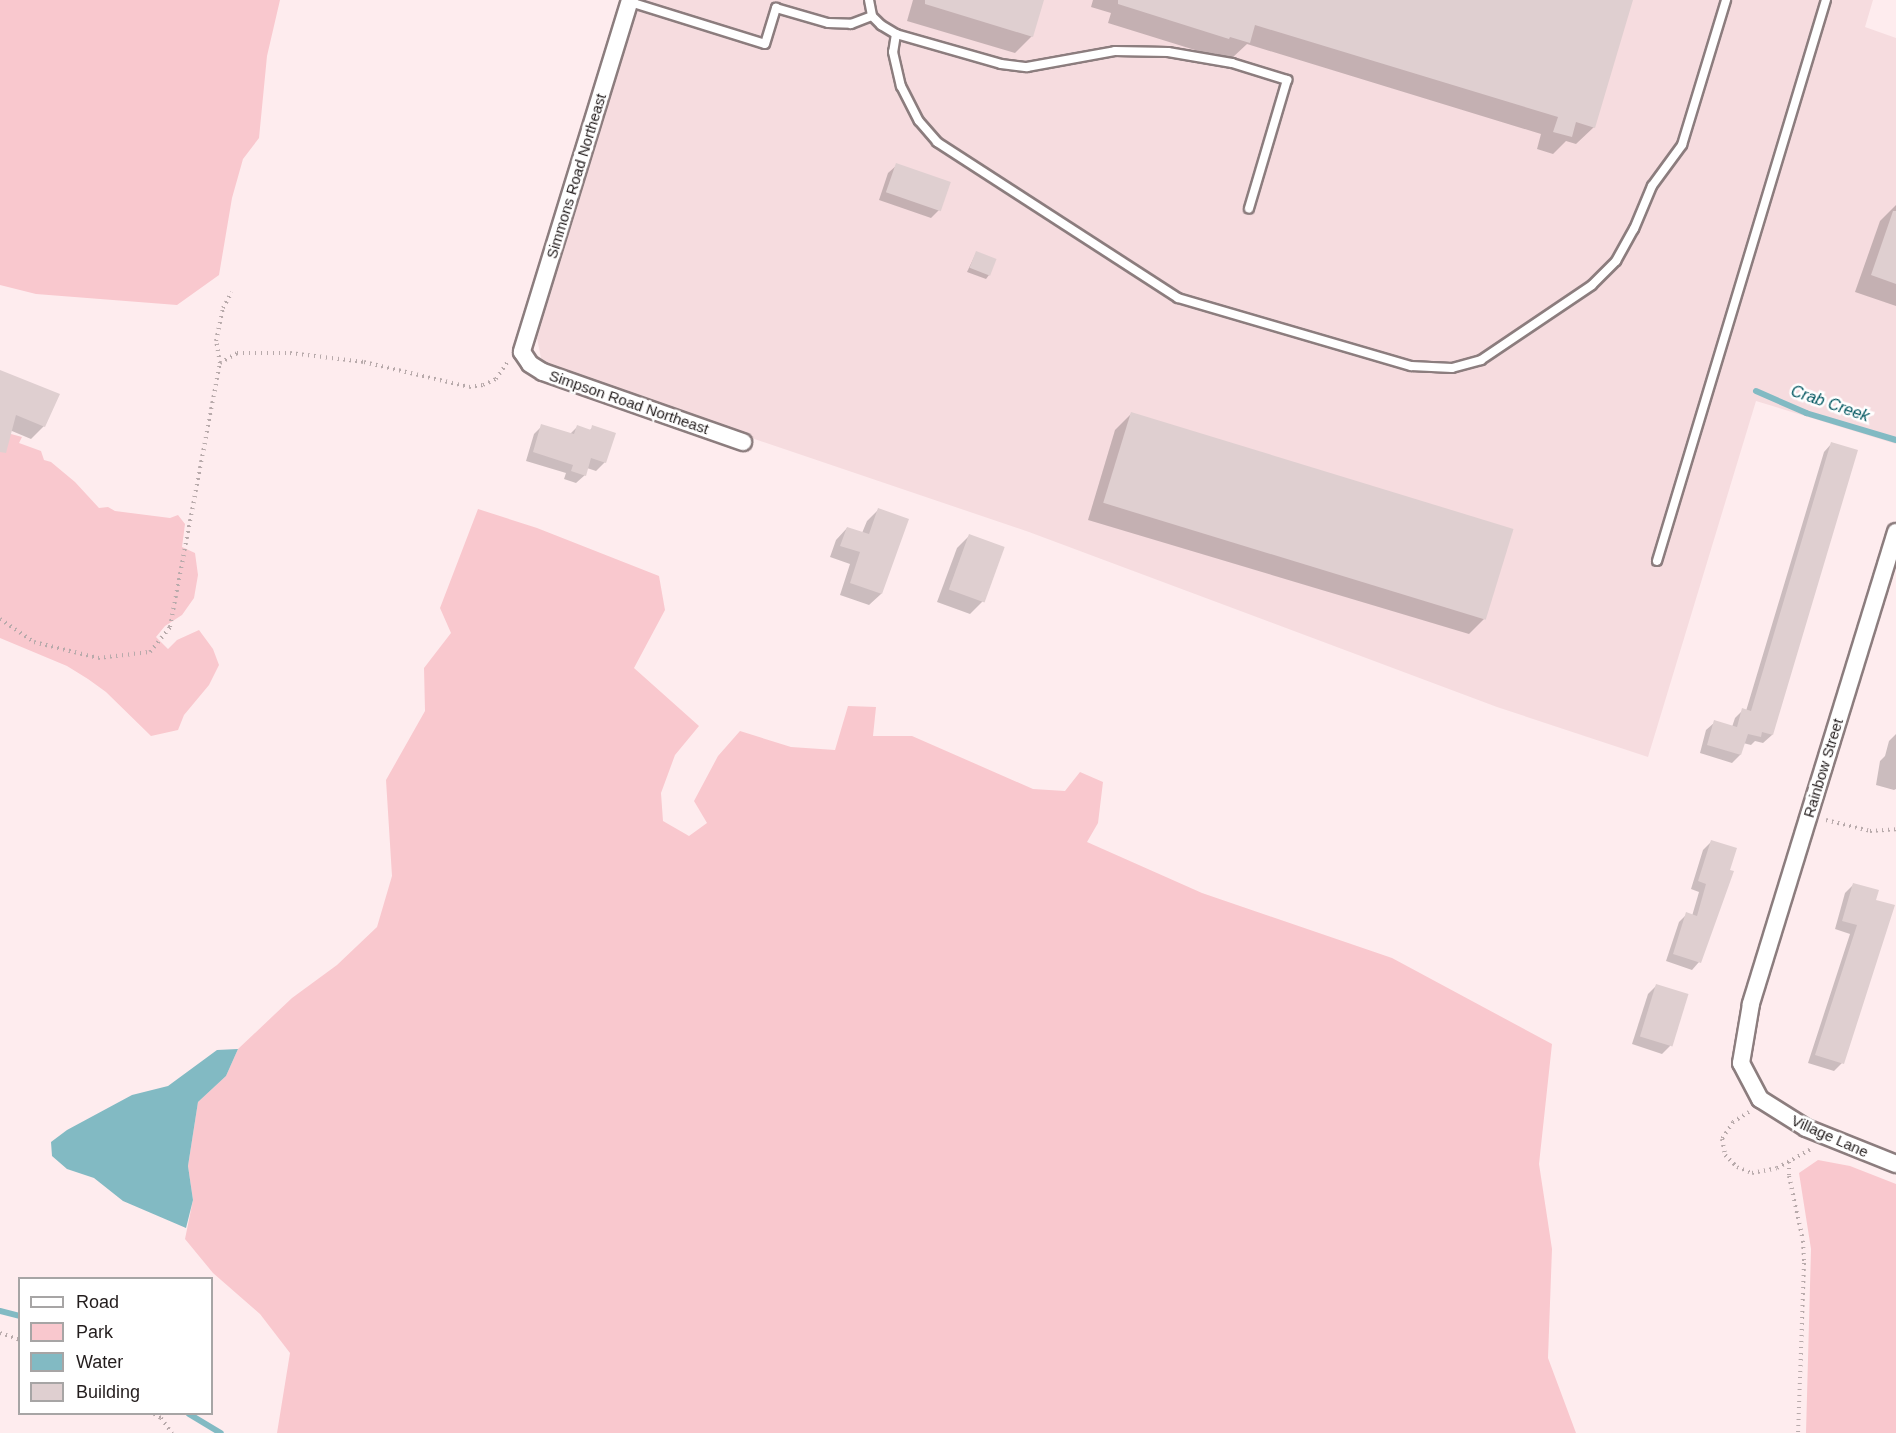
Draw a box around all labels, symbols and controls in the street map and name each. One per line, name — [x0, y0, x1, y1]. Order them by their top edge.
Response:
street label: Simmons Road Northeast — [542, 91, 610, 261]
street label: Simpson Road Northeast — [547, 366, 711, 438]
water label: Crab Creek — [1788, 382, 1872, 426]
street label: Rainbow Street — [1799, 716, 1847, 820]
street label: Village Lane — [1789, 1111, 1871, 1161]
legend — [18, 1277, 213, 1415]
text: Road — [76, 1292, 119, 1312]
text: Park — [76, 1322, 113, 1342]
text: Water — [76, 1352, 123, 1372]
text: Building — [76, 1382, 140, 1402]

